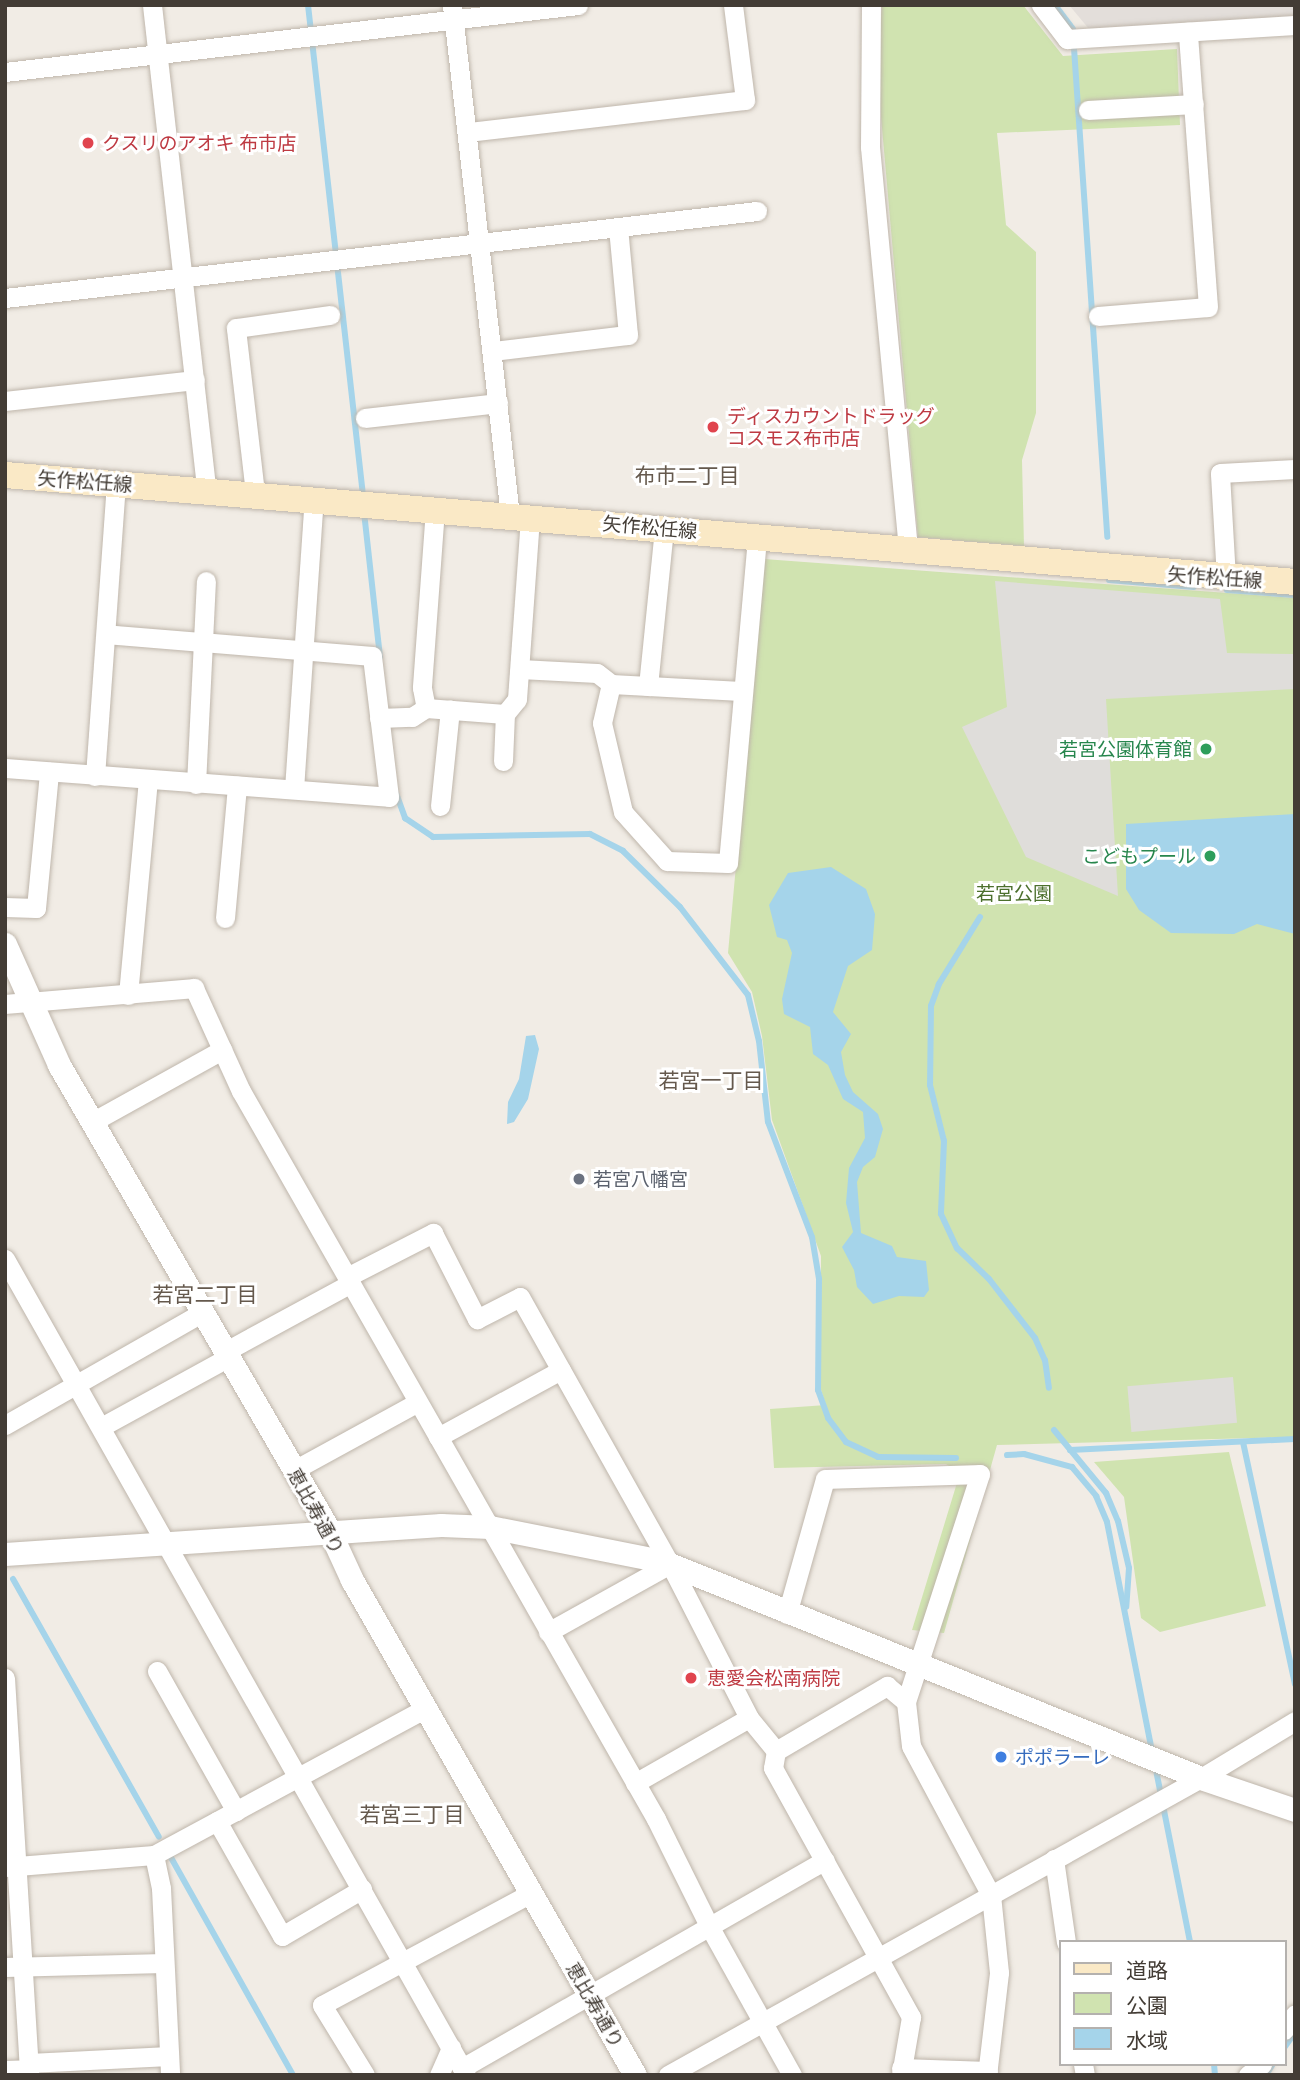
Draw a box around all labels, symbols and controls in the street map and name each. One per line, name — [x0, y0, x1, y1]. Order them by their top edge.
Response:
place label: クスリのアオキ 布市店 — [102, 132, 297, 154]
marker: クスリのアオキ 布市店 — [80, 135, 96, 151]
place label: ディスカウントドラッグ コスモス布市店 — [727, 405, 936, 449]
marker: ディスカウントドラッグ コスモス布市店 — [705, 419, 721, 435]
district label: 布市二丁目 — [635, 462, 739, 488]
street label: 矢作松任線 — [37, 466, 133, 496]
street label: 矢作松任線 — [602, 512, 698, 542]
street label: 矢作松任線 — [1167, 562, 1263, 592]
place label: 若宮公園体育館 — [1059, 738, 1192, 760]
marker: 若宮公園体育館 — [1198, 741, 1214, 757]
place label: こどもプール — [1082, 845, 1196, 867]
marker: こどもプール — [1202, 848, 1218, 864]
park label: 若宮公園 — [976, 882, 1052, 904]
district label: 若宮一丁目 — [659, 1067, 763, 1093]
place label: 若宮八幡宮 — [593, 1168, 688, 1190]
marker: 若宮八幡宮 — [571, 1171, 587, 1187]
district label: 若宮二丁目 — [153, 1281, 257, 1307]
street label: 恵比寿通り — [283, 1464, 349, 1558]
place label: 恵愛会松南病院 — [707, 1667, 840, 1689]
marker: 恵愛会松南病院 — [681, 1668, 701, 1688]
place label: ポポラーレ — [1015, 1746, 1110, 1768]
marker: ポポラーレ — [993, 1749, 1009, 1765]
district label: 若宮三丁目 — [360, 1801, 464, 1827]
legend — [1058, 1940, 1286, 2066]
text: 道路 — [1126, 1957, 1168, 1982]
street label: 恵比寿通り — [561, 1958, 629, 2052]
text: 公園 — [1126, 1992, 1168, 2017]
text: 水域 — [1126, 2027, 1168, 2052]

